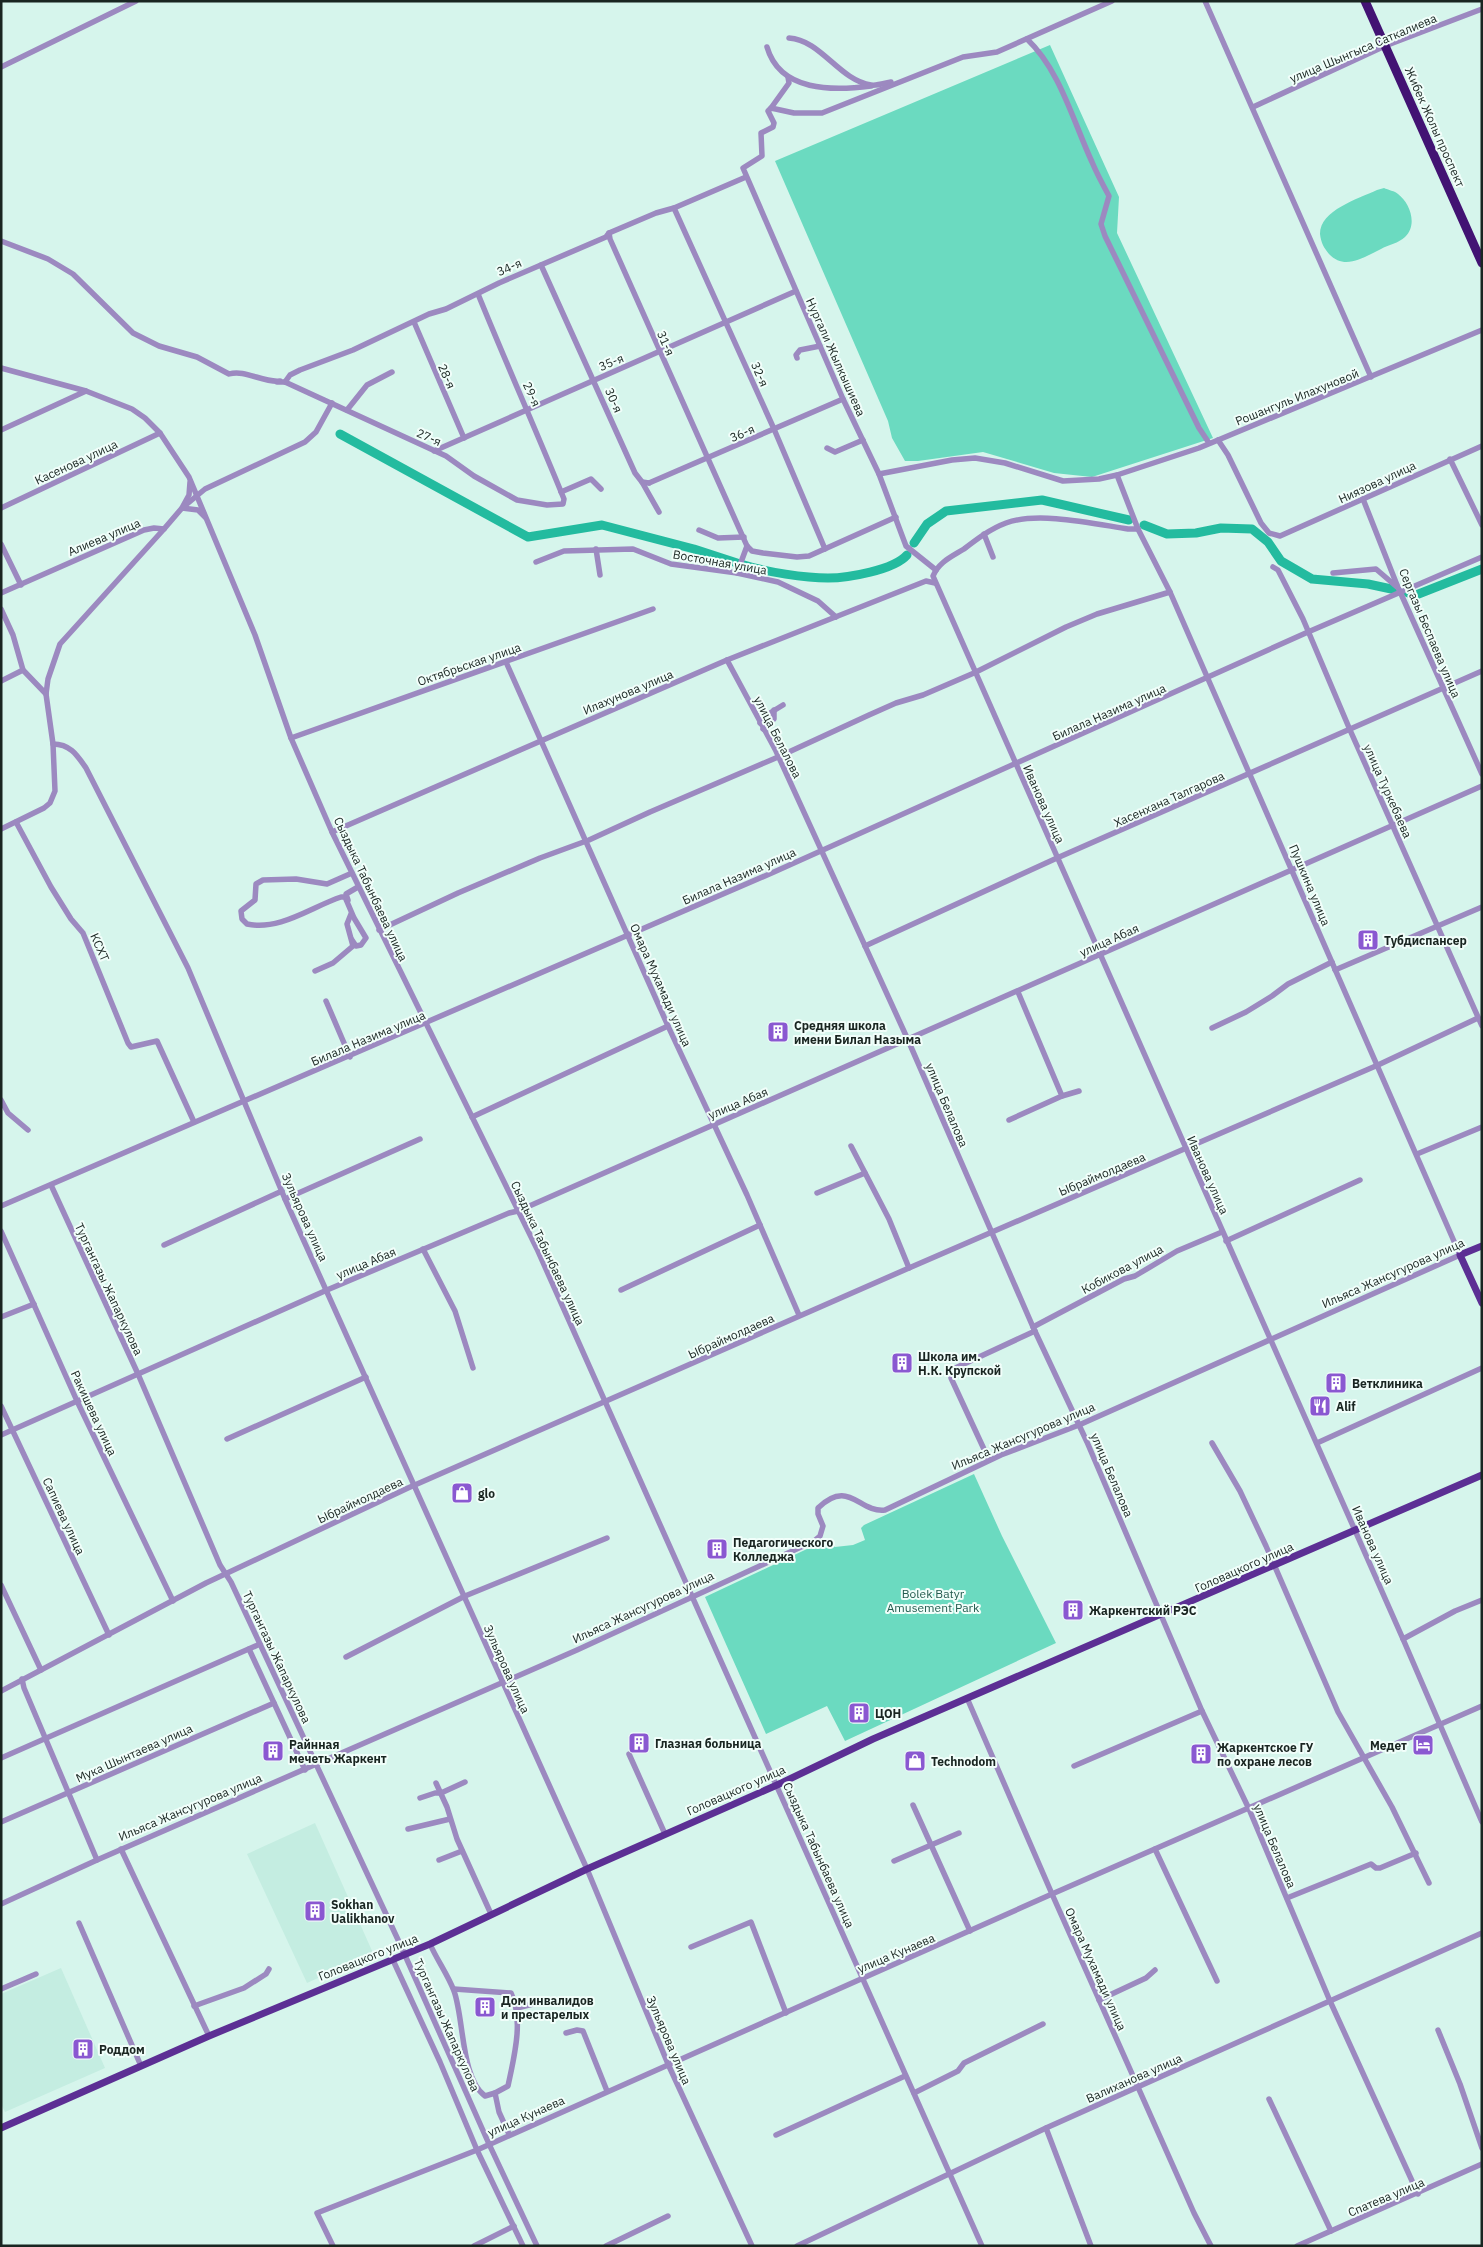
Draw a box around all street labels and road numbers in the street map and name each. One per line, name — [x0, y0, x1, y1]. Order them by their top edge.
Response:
street label: улица Шынгыса Саткалиева — [1287, 10, 1439, 86]
street label: Жибек Жолы проспект — [1402, 64, 1468, 190]
street label: 34-я — [494, 255, 524, 279]
street label: Нургали Жылкышиева — [803, 295, 869, 419]
street label: 31-я — [654, 328, 678, 358]
street label: 35-я — [596, 350, 626, 374]
street label: 32-я — [748, 359, 772, 389]
street label: 28-я — [435, 361, 459, 391]
street label: Рошангуль Илахуновой — [1233, 365, 1361, 429]
street label: 29-я — [520, 379, 544, 409]
street label: 30-я — [602, 385, 626, 415]
street label: 36-я — [727, 421, 757, 445]
street label: 27-я — [414, 425, 444, 449]
street label: Касенова улица — [32, 436, 120, 488]
street label: Ниязова улица — [1336, 457, 1419, 507]
street label: Алиева улица — [65, 515, 143, 559]
street label: Восточная улица — [672, 546, 769, 578]
street label: Сергазы Беспаева улица — [1396, 566, 1464, 701]
street label: Октябрьская улица — [415, 639, 523, 689]
street label: Илахунова улица — [581, 666, 676, 718]
street label: Билала Назима улица — [1050, 680, 1169, 744]
street label: улица Белалова — [751, 693, 805, 781]
street label: улица Туркебаева — [1361, 742, 1416, 841]
street label: Иванова улица — [1020, 762, 1068, 846]
street label: Хасенхана Талгарова — [1111, 768, 1227, 830]
street label: Сыздыка Табынбаева улица — [331, 814, 411, 964]
street label: Пушкина улица — [1286, 842, 1334, 929]
street label: Билала Назима улица — [680, 844, 799, 908]
street label: улица Абая — [1077, 920, 1141, 960]
street label: Омара Мухамади улица — [627, 921, 695, 1049]
street label: КСХТ — [87, 931, 113, 964]
street label: Билала Назима улица — [309, 1007, 428, 1069]
street label: улица Белалова — [922, 1061, 972, 1150]
street label: улица Абая — [706, 1084, 770, 1122]
street label: Иванова улица — [1184, 1133, 1232, 1217]
street label: Ыбраймолдаева — [1056, 1149, 1148, 1199]
street label: Зульярова улица — [279, 1170, 331, 1264]
street label: Сыздыка Табынбаева улица — [508, 1178, 588, 1328]
street label: Тургангазы Жапаркулова — [72, 1221, 146, 1358]
street label: Ильяса Жансугурова улица — [1319, 1235, 1467, 1311]
street label: Кобикова улица — [1079, 1241, 1166, 1297]
street label: улица Абая — [334, 1244, 398, 1282]
street label: Ыбраймолдаева — [686, 1310, 777, 1362]
street label: Ракишева улица — [68, 1368, 121, 1459]
street label: Ильяса Жансугурова улица — [949, 1399, 1098, 1473]
street label: улица Белалова — [1087, 1431, 1137, 1520]
street label: Ыбраймолдаева — [315, 1473, 406, 1526]
street label: Сапиева улица — [40, 1475, 89, 1558]
street label: Иванова улица — [1349, 1503, 1397, 1587]
street label: Головацкого улица — [1192, 1538, 1296, 1595]
street label: Ильяса Жансугурова улица — [570, 1567, 717, 1646]
street label: Тургангазы Жапаркулова — [240, 1589, 314, 1726]
street label: Зульярова улица — [481, 1622, 533, 1716]
street label: Мука Шынтаева улица — [73, 1720, 195, 1786]
street label: Головацкого улица — [684, 1761, 788, 1818]
street label: Ильяса Жансугурова улица — [116, 1770, 265, 1844]
street label: Сыздыка Табынбаева улица — [780, 1780, 858, 1931]
street label: улица Белалова — [1250, 1802, 1300, 1891]
street label: Омара Мухамади улица — [1062, 1905, 1130, 2033]
street label: Головацкого улица — [316, 1930, 421, 1984]
street label: улица Кунаева — [855, 1930, 938, 1976]
street label: Тургангазы Жапаркулова — [411, 1956, 483, 2094]
street label: Зульярова улица — [644, 1993, 695, 2087]
street label: Валиханова улица — [1084, 2050, 1185, 2106]
street label: улица Кунаева — [485, 2092, 567, 2140]
street label: Спатева улица — [1345, 2174, 1427, 2220]

